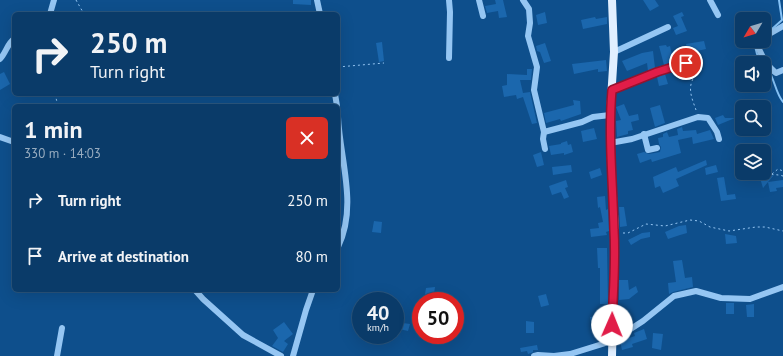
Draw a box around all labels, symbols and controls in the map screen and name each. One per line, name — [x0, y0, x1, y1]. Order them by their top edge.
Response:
north arrow — [735, 12, 771, 48]
map controls — [735, 12, 771, 180]
text: 250 m — [90, 24, 167, 61]
icon: right — [24, 28, 76, 80]
pin — [669, 46, 703, 80]
icon: arrive — [675, 52, 697, 74]
button: sound — [735, 56, 771, 92]
text: Turn right — [90, 60, 165, 83]
button: search — [735, 100, 771, 136]
text: 1 min — [24, 114, 83, 145]
button: close — [286, 117, 328, 159]
button: layers — [735, 144, 771, 180]
text: 330 m · 14:03 — [24, 145, 101, 162]
icon: right — [24, 189, 46, 211]
text: Turn right — [58, 191, 121, 210]
text: 250 m — [287, 191, 328, 210]
icon: arrive — [24, 245, 46, 267]
text: Arrive at destination — [58, 247, 189, 266]
text: 80 m — [295, 247, 328, 266]
speed limit sign: 50 — [412, 292, 464, 344]
text: 40 — [367, 300, 389, 326]
position arrow — [591, 304, 633, 346]
text: km/h — [367, 321, 389, 334]

